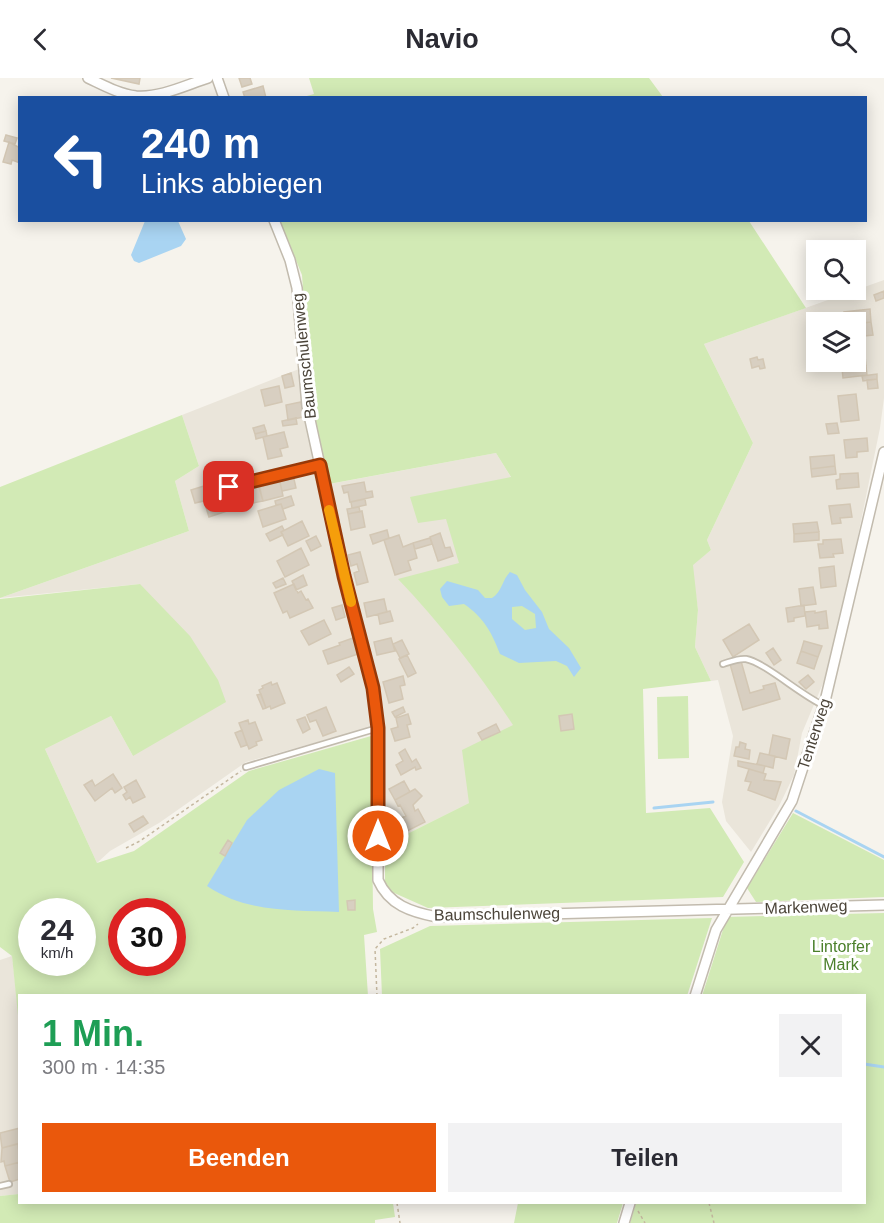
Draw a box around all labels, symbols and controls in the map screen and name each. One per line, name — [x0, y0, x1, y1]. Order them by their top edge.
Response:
icon: back — [24, 23, 57, 56]
icon: search — [827, 23, 860, 56]
text: Navio — [405, 24, 479, 54]
icon: left — [42, 120, 120, 198]
text: 240 m — [141, 120, 260, 167]
text: Links abbiegen — [141, 169, 323, 199]
map controls — [806, 240, 866, 372]
button: search — [806, 240, 866, 300]
street label: Baumschulenweg — [289, 292, 319, 420]
button: layers — [806, 312, 866, 372]
pin — [203, 461, 254, 512]
icon: arrive — [212, 470, 245, 503]
street label: Tenterweg — [795, 696, 833, 772]
position arrow — [346, 804, 410, 868]
street label: Markenweg — [764, 897, 848, 917]
speed limit sign: 30 — [108, 898, 186, 976]
street label: Baumschulenweg — [434, 904, 560, 924]
text: 24 — [40, 913, 74, 946]
park label: Lintorfer Mark — [812, 938, 871, 973]
text: km/h — [41, 944, 73, 961]
text: 1 Min. — [42, 1013, 144, 1054]
button: close — [779, 1014, 842, 1077]
text: 300 m · 14:35 — [42, 1056, 165, 1078]
button: Beenden — [42, 1123, 436, 1192]
button: Teilen — [448, 1123, 842, 1192]

